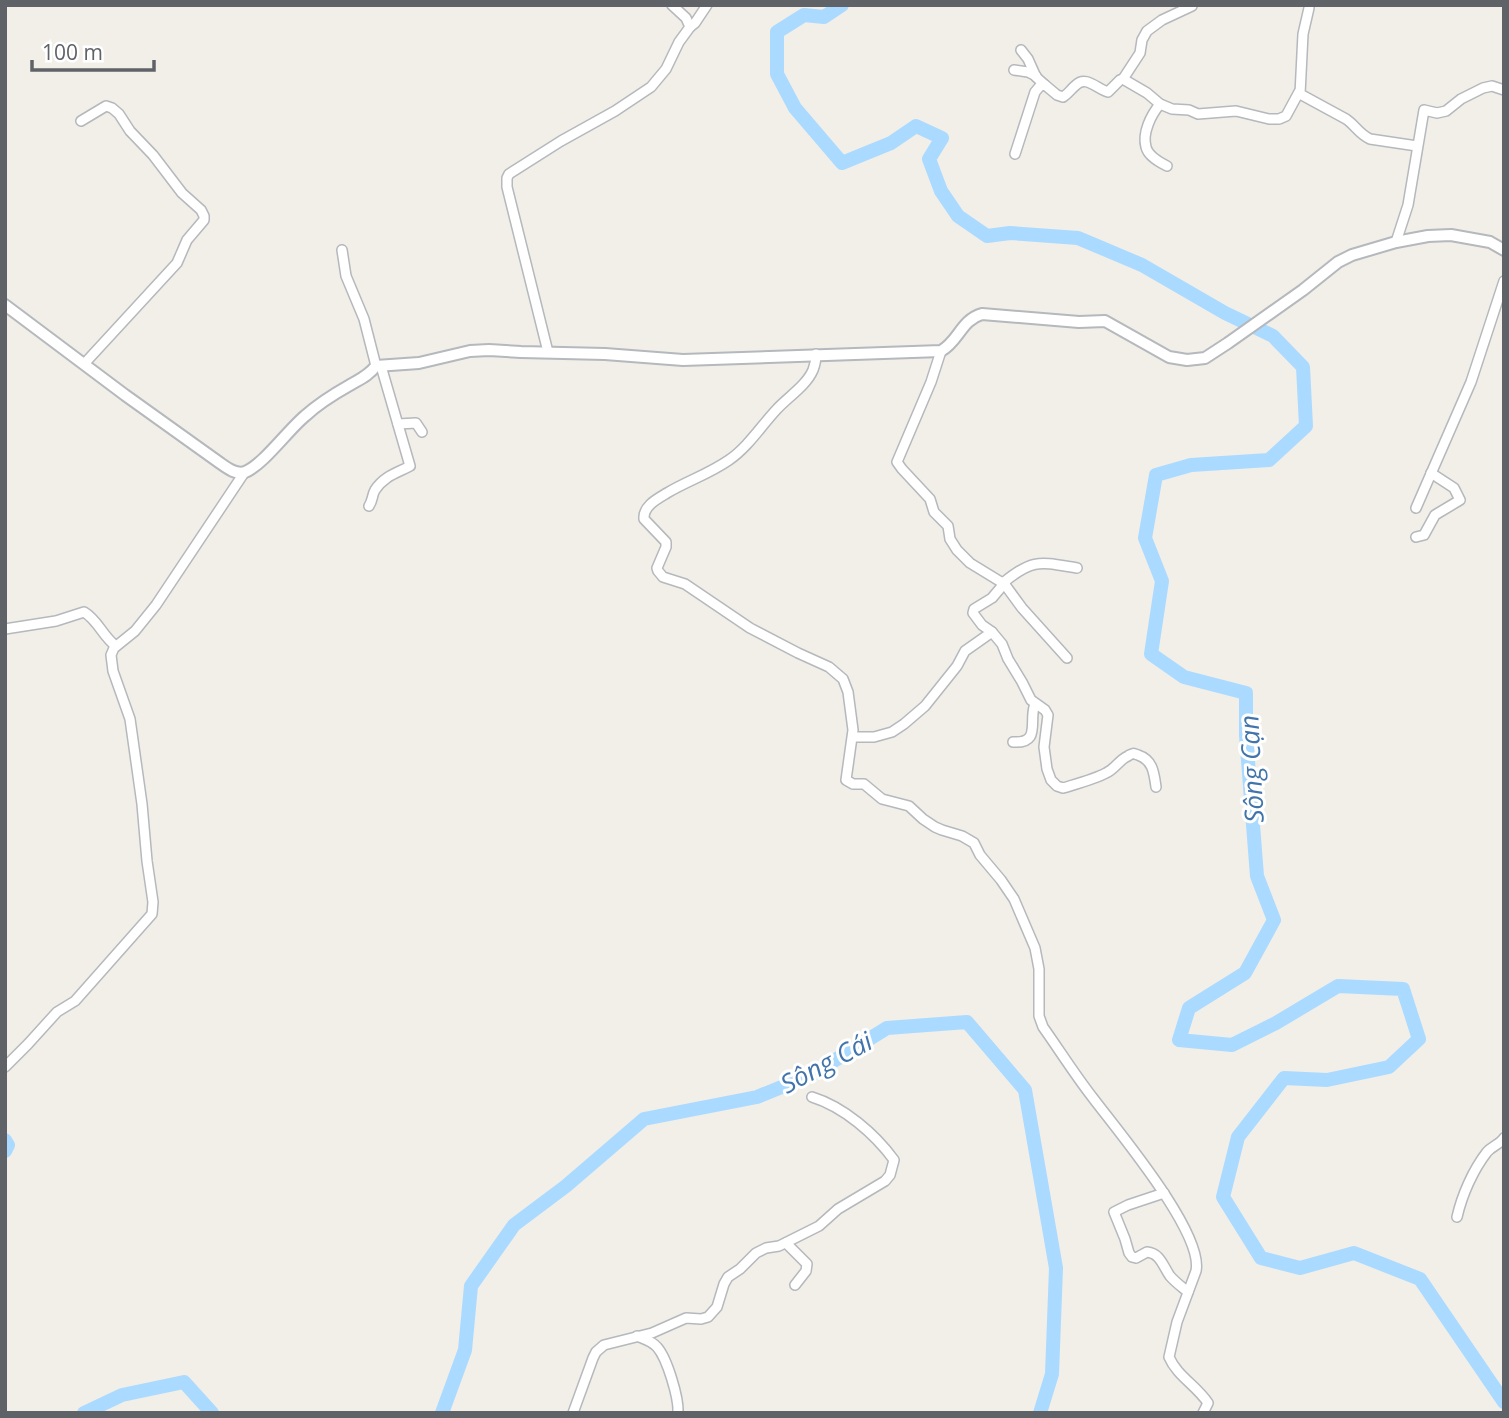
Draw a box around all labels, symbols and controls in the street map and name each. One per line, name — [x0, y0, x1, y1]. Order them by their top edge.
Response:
scale bar — [32, 28, 154, 72]
text: 100 m — [42, 38, 103, 66]
water label: Sông Cạn — [1230, 714, 1272, 824]
water label: Sông Cái — [774, 1023, 879, 1101]

